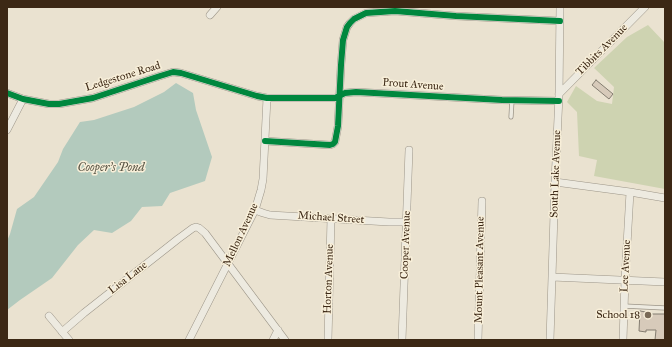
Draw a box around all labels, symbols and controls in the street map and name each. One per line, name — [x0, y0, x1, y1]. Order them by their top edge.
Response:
street label: Tibbits Avenue — [573, 21, 631, 79]
street label: Ledgestone Road — [84, 59, 162, 95]
street label: Prout Avenue — [382, 76, 444, 94]
street label: South Lake Avenue — [548, 130, 564, 218]
water label: Cooper's Pond — [77, 161, 145, 175]
street label: Mellon Avenue — [221, 201, 261, 269]
street label: Michael Street — [297, 209, 365, 227]
street label: Cooper Avenue — [398, 211, 414, 279]
street label: Mount Pleasant Avenue — [472, 216, 488, 324]
street label: Lee Avenue — [618, 239, 634, 293]
street label: Horton Avenue — [321, 244, 337, 314]
street label: Lisa Lane — [106, 259, 150, 297]
place label: School 18 — [596, 308, 640, 322]
marker: School 18 — [643, 310, 653, 320]

